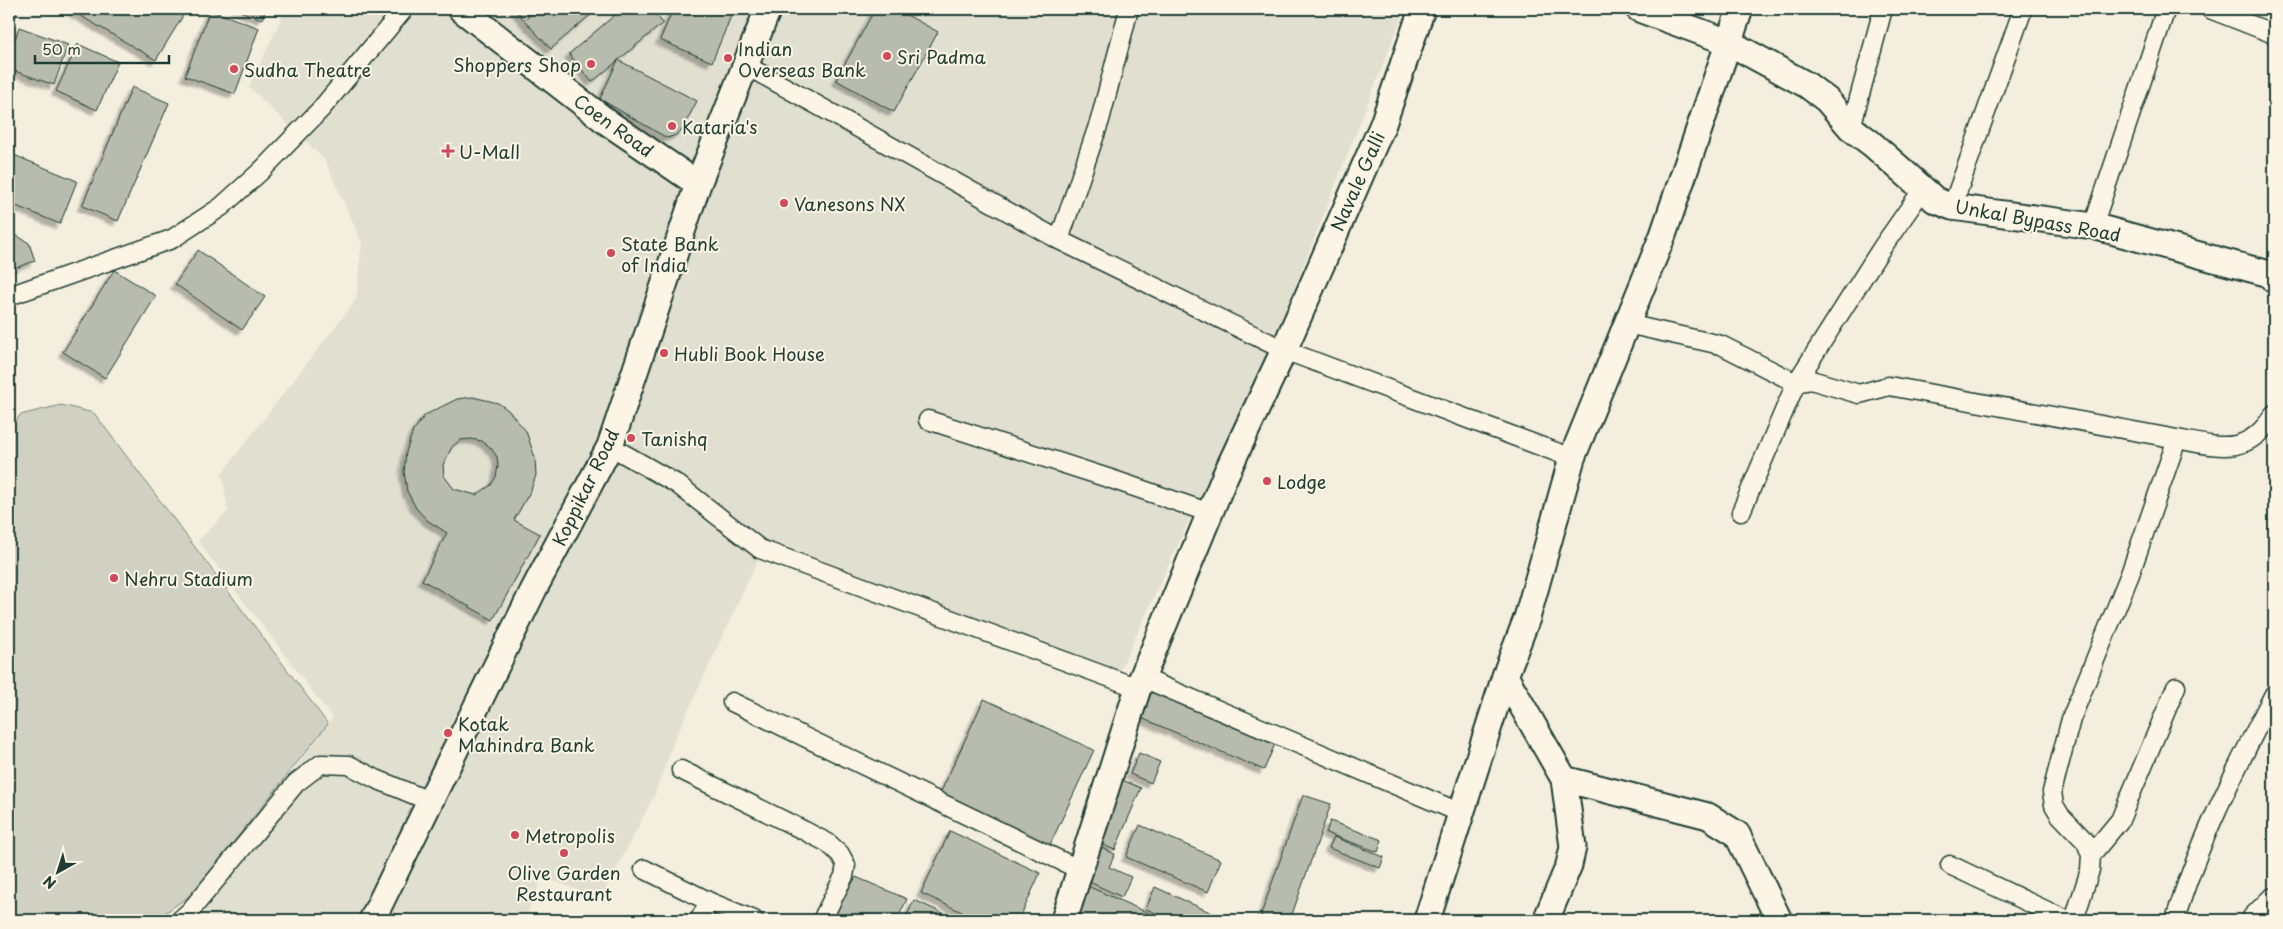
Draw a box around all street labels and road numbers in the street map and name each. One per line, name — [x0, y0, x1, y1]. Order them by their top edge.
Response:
street label: Coen Road — [568, 87, 660, 163]
street label: Navale Galli — [1323, 127, 1391, 235]
street label: Unkal Bypass Road — [1953, 192, 2123, 248]
street label: Koppikar Road — [545, 424, 625, 550]

